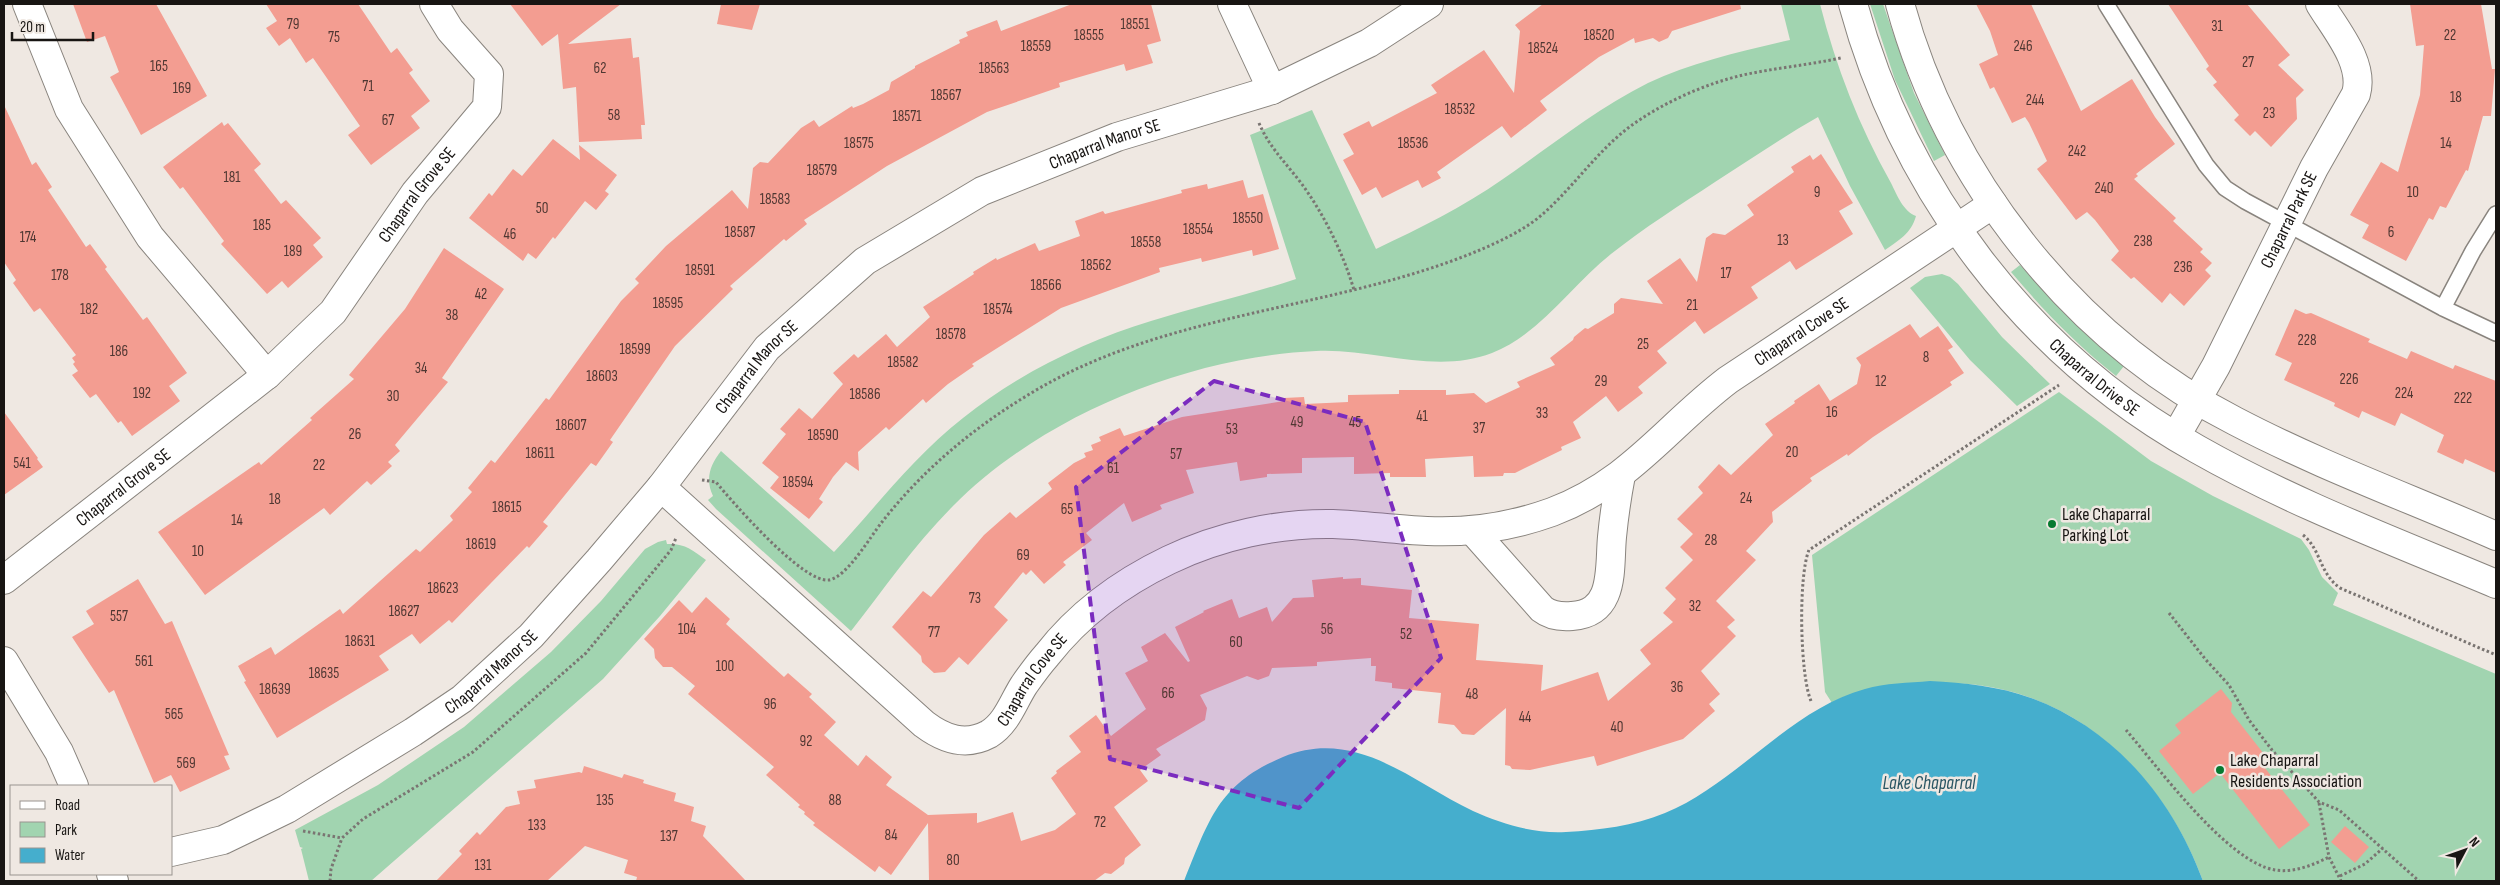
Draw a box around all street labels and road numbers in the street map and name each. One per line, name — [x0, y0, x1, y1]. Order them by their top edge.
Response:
street label: Chaparral Manor SE — [1046, 115, 1163, 174]
street label: Chaparral Grove SE — [374, 143, 460, 246]
street label: Chaparral Park SE — [2256, 168, 2322, 272]
street label: Chaparral Cove SE — [1750, 293, 1853, 371]
street label: Chaparral Manor SE — [711, 316, 802, 418]
street label: Chaparral Drive SE — [2045, 334, 2143, 421]
street label: Chaparral Grove SE — [72, 444, 175, 531]
street label: Chaparral Manor SE — [441, 626, 542, 719]
street label: Chaparral Cove SE — [993, 629, 1072, 731]

